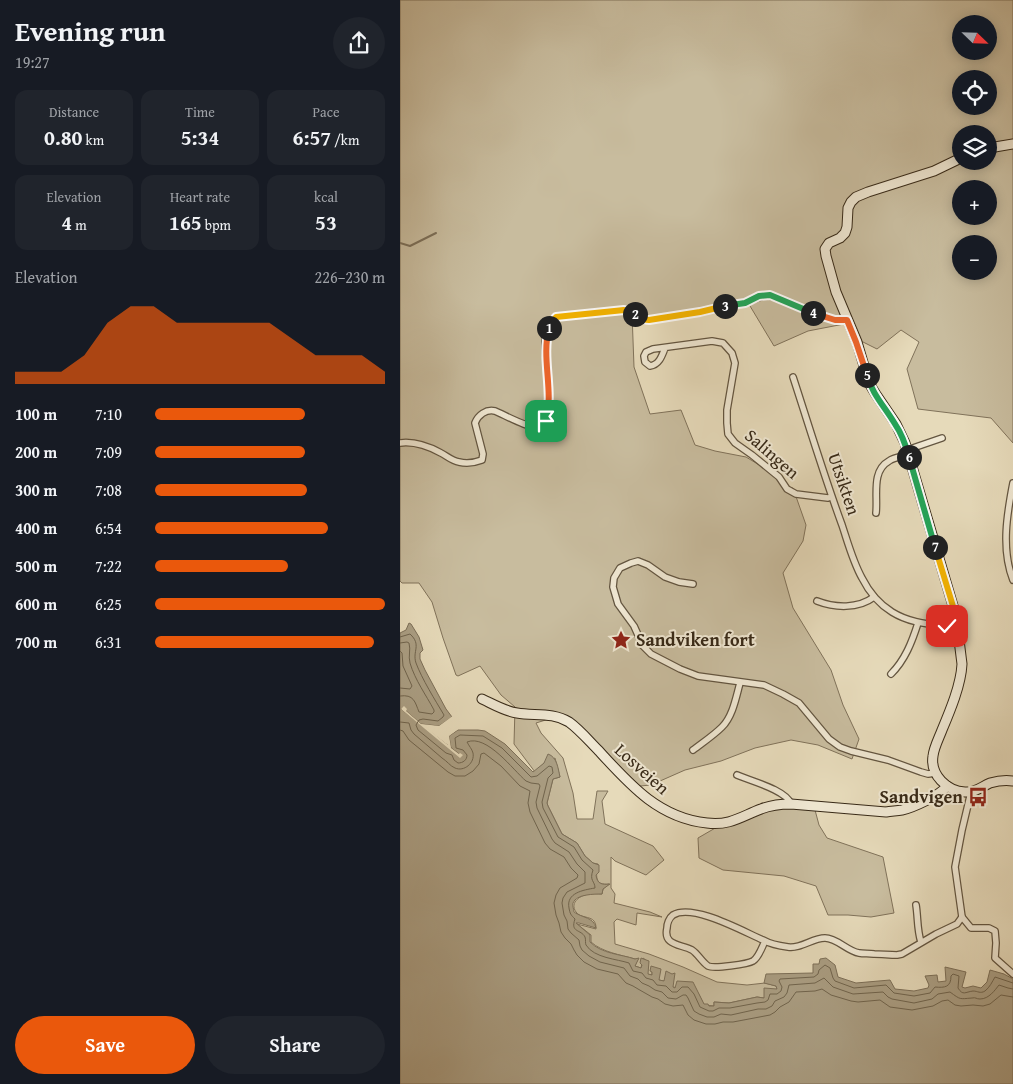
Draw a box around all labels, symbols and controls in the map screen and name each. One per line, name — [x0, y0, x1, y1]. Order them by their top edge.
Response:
text: Evening run — [15, 10, 166, 51]
north arrow — [952, 15, 998, 60]
map controls — [952, 15, 997, 280]
button: share — [333, 17, 385, 69]
text: 19:27 — [15, 50, 50, 74]
button: locate — [952, 70, 997, 115]
text: Distance — [49, 102, 99, 122]
text: Time — [185, 102, 215, 122]
text: Pace — [313, 102, 339, 122]
text: 0.80 — [44, 122, 82, 153]
text: 5:34 — [181, 122, 219, 153]
text: 6:57 — [293, 122, 331, 153]
button: layers — [952, 125, 997, 170]
text: km — [82, 130, 104, 150]
text: /km — [331, 130, 359, 150]
button: + — [952, 180, 997, 225]
text: Elevation — [47, 187, 101, 207]
text: Heart rate — [170, 187, 230, 207]
text: kcal — [314, 187, 338, 207]
text: 4 — [61, 207, 72, 238]
text: 165 — [169, 207, 202, 238]
text: 53 — [315, 207, 337, 238]
text: m — [72, 215, 87, 235]
text: bpm — [202, 215, 231, 235]
button: − — [952, 235, 997, 280]
text: Elevation — [15, 265, 78, 289]
text: 226–230 m — [315, 265, 385, 289]
pin: 3 — [712, 294, 738, 318]
text: 3 — [722, 296, 729, 316]
pin: 4 — [800, 300, 826, 326]
pin: 2 — [622, 302, 648, 326]
text: 4 — [810, 303, 817, 323]
text: 2 — [632, 304, 639, 324]
pin: 1 — [536, 316, 562, 340]
text: 1 — [546, 318, 553, 338]
pin: 5 — [854, 362, 880, 388]
text: 5 — [864, 365, 871, 385]
pin — [525, 400, 567, 442]
text: 100 m — [15, 402, 57, 426]
text: 7:10 — [95, 402, 122, 426]
icon: arrive — [532, 407, 560, 435]
street label: Salingen — [739, 422, 806, 485]
text: 200 m — [15, 440, 57, 464]
text: 7:09 — [95, 440, 122, 464]
pin: 6 — [896, 444, 922, 470]
text: 6 — [906, 447, 913, 467]
street label: Utsikten — [821, 449, 868, 519]
text: 300 m — [15, 478, 57, 502]
text: 7:08 — [95, 478, 122, 502]
text: 400 m — [15, 516, 57, 540]
text: 6:54 — [95, 516, 122, 540]
pin: 7 — [922, 534, 948, 560]
text: 7 — [932, 537, 939, 557]
text: 500 m — [15, 554, 57, 578]
text: 7:22 — [95, 554, 122, 578]
text: 600 m — [15, 592, 57, 616]
text: 6:25 — [95, 592, 122, 616]
pin — [926, 605, 968, 647]
icon: check — [933, 612, 961, 640]
place label: Sandviken fort — [636, 626, 755, 653]
place icon: Sandviken fort — [610, 629, 632, 651]
text: 700 m — [15, 630, 57, 654]
text: 6:31 — [95, 630, 122, 654]
street label: Losveien — [609, 737, 676, 801]
place label: Sandvigen — [880, 783, 963, 810]
bus stop icon: Sandvigen — [967, 786, 989, 808]
button: Save — [15, 1016, 195, 1074]
button: Share — [205, 1016, 385, 1074]

